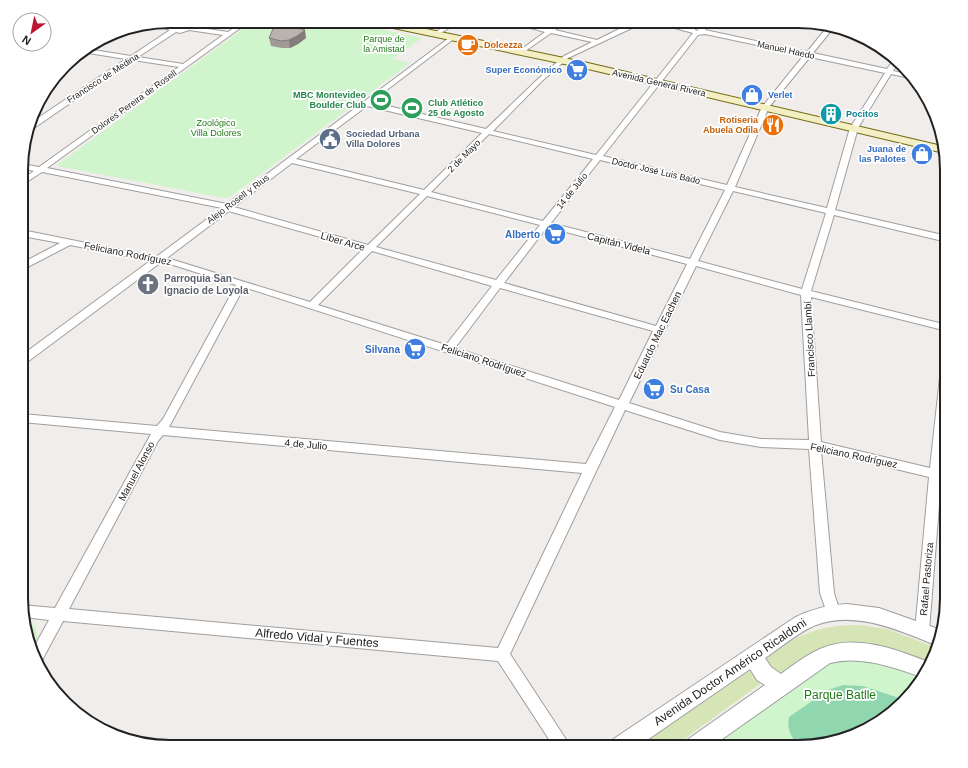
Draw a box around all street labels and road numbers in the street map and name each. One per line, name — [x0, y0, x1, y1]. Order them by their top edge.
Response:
street label: Manuel Haedo — [756, 39, 816, 61]
street label: Francisco de Medina — [65, 51, 141, 105]
street label: Avenida General Rivera — [611, 67, 707, 99]
street label: Dolores Pereira de Rosell — [90, 68, 178, 136]
street label: 2 de Mayo — [446, 138, 482, 174]
street label: Doctor José Luis Bado — [611, 156, 701, 186]
street label: 14 de Julio — [554, 171, 590, 211]
street label: Alejo Rosell y Rius — [205, 172, 271, 226]
street label: Líber Arce — [319, 230, 367, 253]
street label: Capitán Videla — [586, 230, 652, 257]
street label: Feliciano Rodríguez — [83, 240, 173, 267]
street label: Eduardo Mac Eachen — [631, 290, 683, 381]
street label: Francisco Llambí — [802, 300, 817, 377]
street label: Feliciano Rodríguez — [440, 342, 528, 379]
street label: 4 de Julio — [284, 437, 328, 452]
street label: Manuel Alonso — [116, 439, 157, 503]
street label: Feliciano Rodríguez — [809, 441, 899, 470]
street label: Rafael Pastoriza — [918, 542, 935, 616]
street label: Avenida Doctor Américo Ricaldoni — [651, 616, 809, 728]
street label: Alfredo Vidal y Fuentes — [255, 626, 379, 650]

